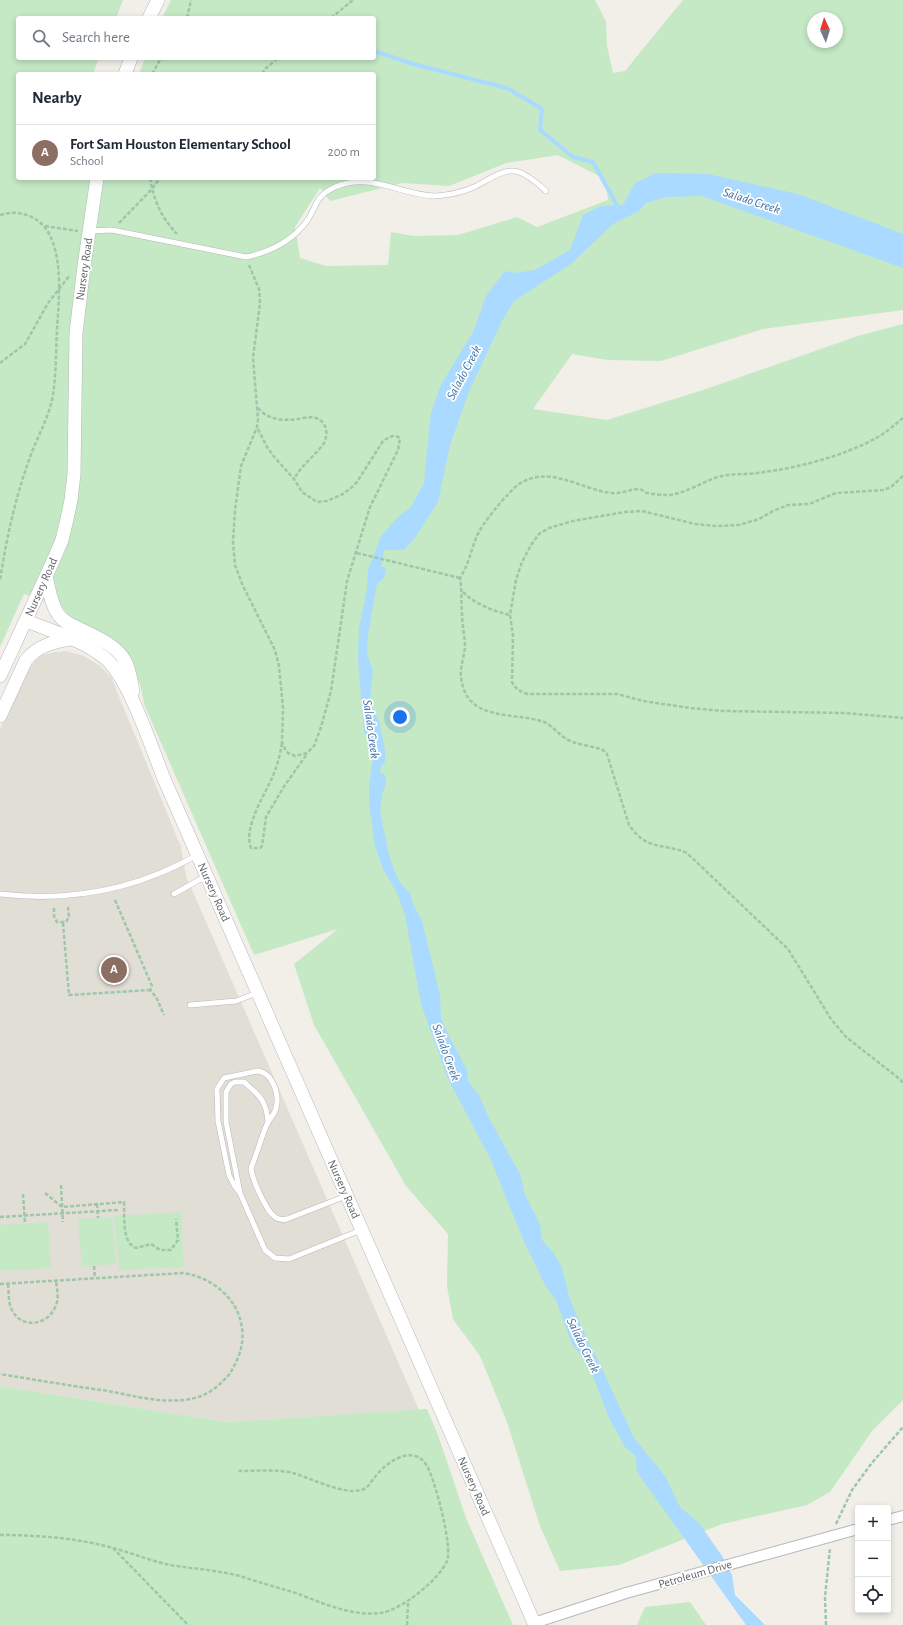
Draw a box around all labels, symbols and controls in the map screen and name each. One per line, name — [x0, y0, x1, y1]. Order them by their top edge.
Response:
north arrow — [807, 12, 843, 48]
search box — [16, 16, 376, 60]
icon: search — [30, 27, 52, 49]
text: Search here — [62, 30, 130, 45]
text: Nearby — [32, 89, 82, 106]
text: Fort Sam Houston Elementary School — [70, 137, 291, 152]
text: A — [41, 146, 49, 159]
text: 200 m — [328, 146, 360, 159]
text: School — [70, 155, 104, 168]
water label: Salado Creek — [721, 186, 782, 217]
street label: Nursery Road — [74, 237, 95, 301]
water label: Salado Creek — [445, 343, 484, 402]
street label: Nursery Road — [23, 556, 60, 619]
water label: Salado Creek — [360, 699, 381, 760]
your location — [390, 707, 410, 727]
street label: Nursery Road — [195, 861, 232, 924]
pin: A — [101, 955, 127, 985]
water label: Salado Creek — [429, 1022, 462, 1083]
street label: Nursery Road — [325, 1158, 362, 1221]
water label: Salado Creek — [564, 1316, 602, 1375]
street label: Nursery Road — [455, 1455, 492, 1518]
map controls — [855, 1505, 891, 1613]
button: + — [855, 1505, 891, 1541]
button: − — [855, 1541, 891, 1577]
street label: Petroleum Drive — [657, 1558, 733, 1590]
button: locate — [855, 1577, 891, 1613]

